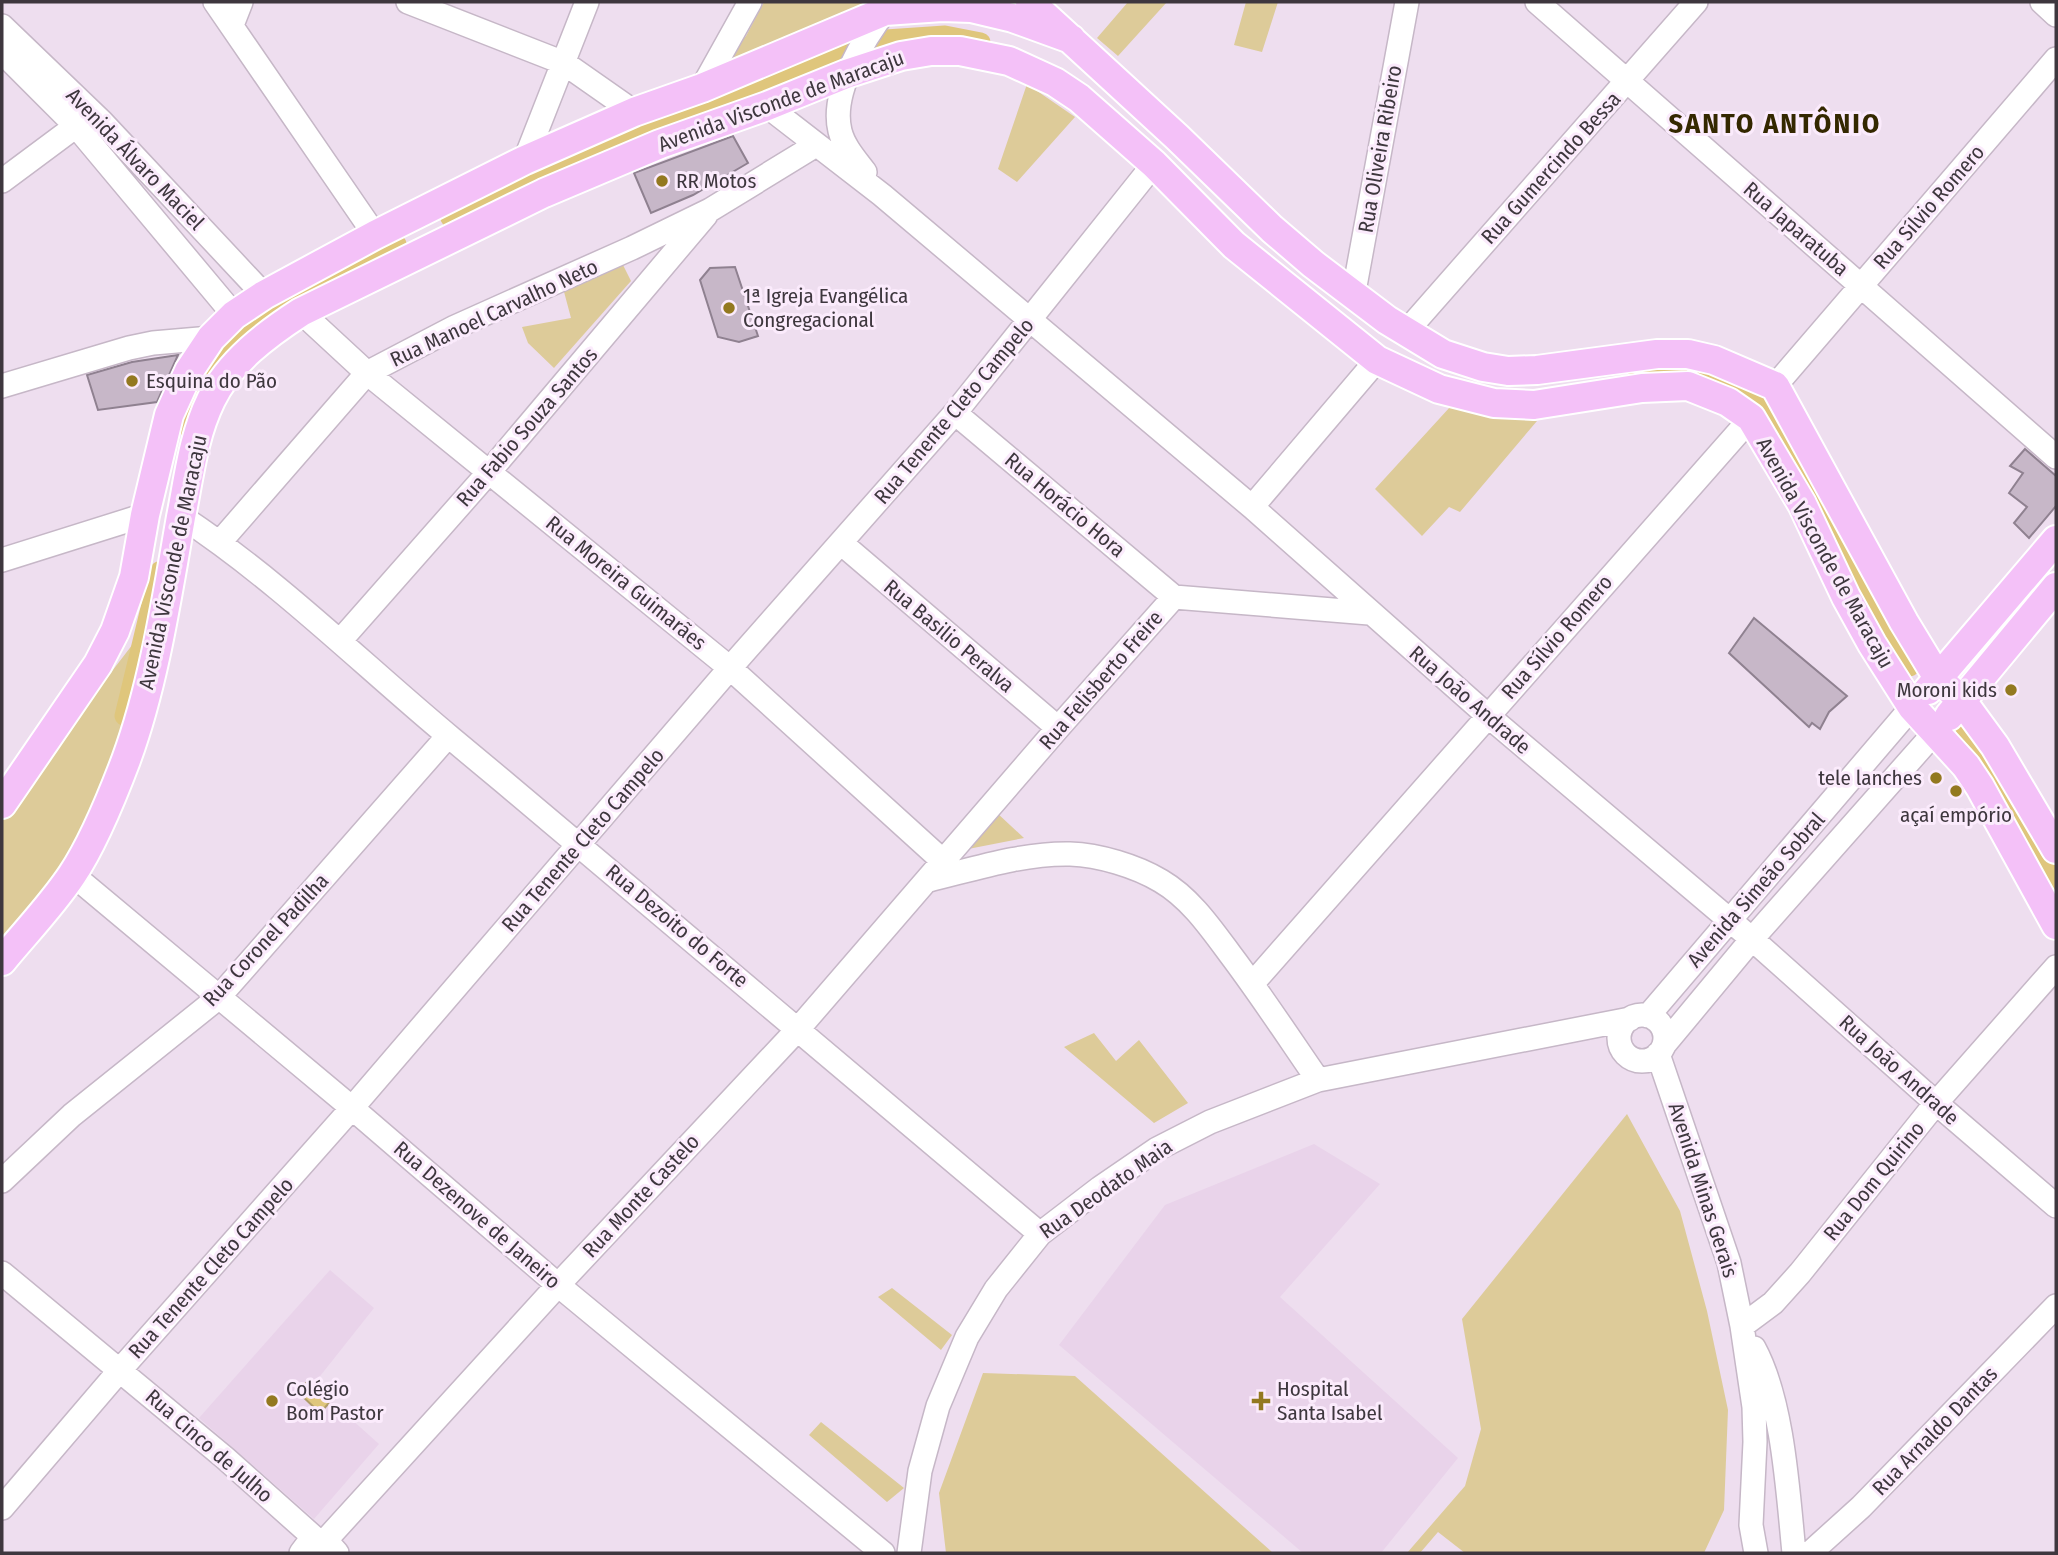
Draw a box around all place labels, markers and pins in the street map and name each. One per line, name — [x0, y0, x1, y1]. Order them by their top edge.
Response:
place label: RR Motos — [676, 168, 756, 194]
marker: RR Motos — [654, 173, 670, 189]
place label: 1ª Igreja Evangélica Congregacional — [743, 283, 908, 333]
marker: 1ª Igreja Evangélica Congregacional — [721, 300, 737, 316]
place label: Esquina do Pão — [146, 368, 277, 394]
marker: Esquina do Pão — [124, 373, 140, 389]
place label: Moroni kids — [1897, 677, 1997, 703]
marker: Moroni kids — [2003, 682, 2019, 698]
place label: tele lanches — [1818, 765, 1922, 791]
marker: tele lanches — [1928, 770, 1944, 786]
marker: açaí empório — [1948, 783, 1964, 799]
place label: açaí empório — [1900, 802, 2012, 828]
place label: Colégio Bom Pastor — [286, 1376, 384, 1426]
place label: Hospital Santa Isabel — [1277, 1376, 1383, 1426]
marker: Hospital Santa Isabel — [1251, 1391, 1271, 1411]
marker: Colégio Bom Pastor — [264, 1393, 280, 1409]

